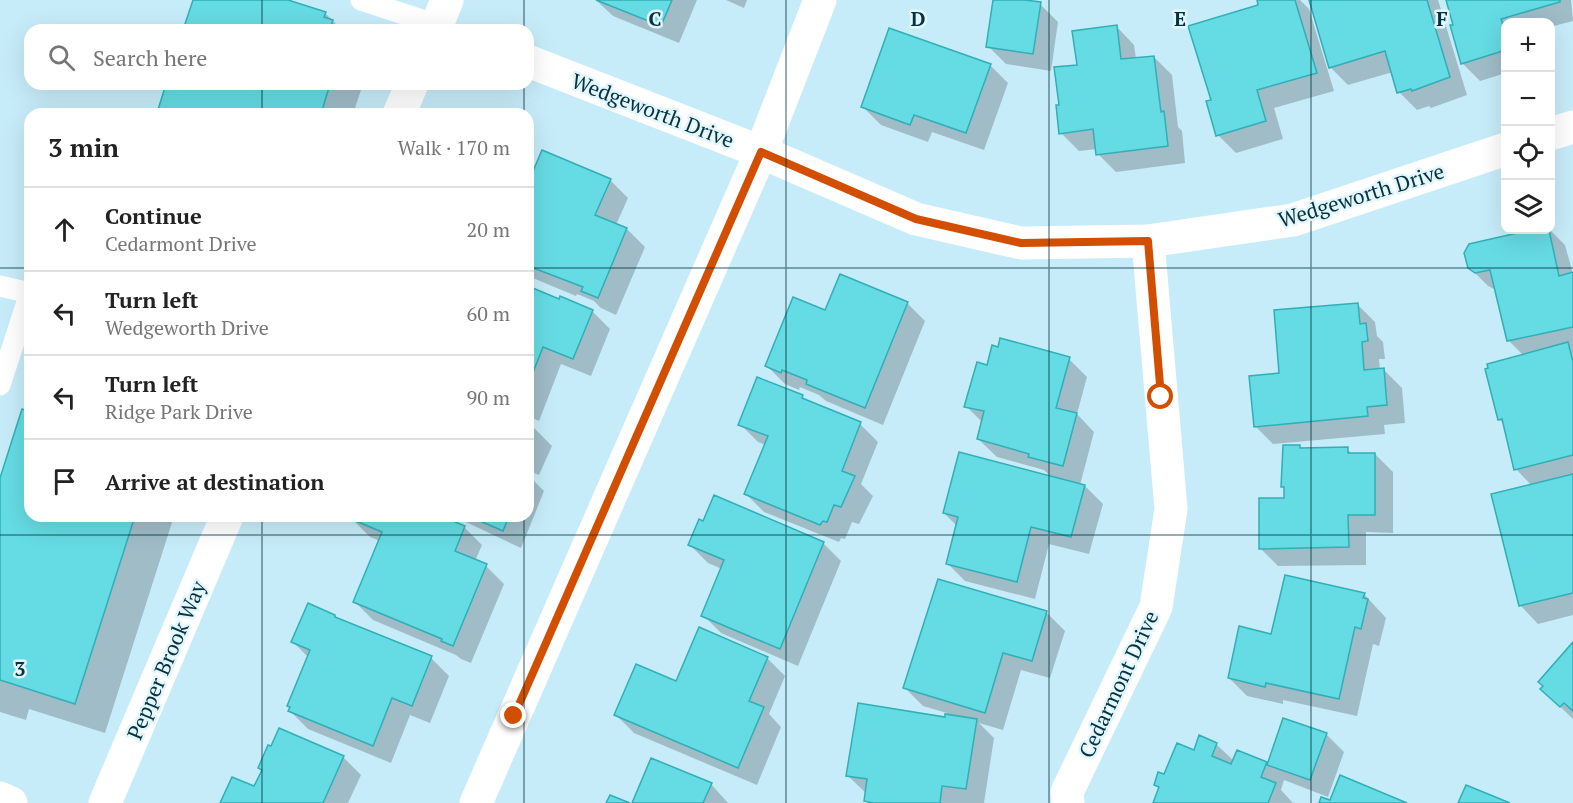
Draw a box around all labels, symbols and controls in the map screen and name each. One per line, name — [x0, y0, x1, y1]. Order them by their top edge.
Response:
text: C — [648, 5, 662, 32]
text: D — [911, 5, 925, 32]
text: E — [1174, 5, 1186, 32]
text: F — [1436, 5, 1448, 32]
map controls — [1501, 18, 1555, 234]
button: + — [1501, 18, 1555, 72]
search box — [24, 24, 534, 90]
icon: search — [45, 41, 78, 74]
text: Search here — [93, 43, 207, 72]
street label: Wedgeworth Drive — [568, 66, 738, 154]
button: − — [1501, 72, 1555, 126]
button: locate — [1501, 126, 1555, 180]
text: 3 min — [48, 130, 119, 164]
text: Walk · 170 m — [398, 134, 510, 161]
street label: Wedgeworth Drive — [1275, 156, 1447, 234]
button: layers — [1501, 180, 1555, 234]
text: Continue — [105, 201, 202, 230]
icon: ahead — [48, 213, 81, 246]
text: 20 m — [467, 216, 510, 243]
text: Cedarmont Drive — [105, 230, 257, 257]
text: Turn left — [105, 285, 198, 314]
icon: left — [48, 297, 81, 330]
text: 60 m — [467, 300, 510, 327]
text: Wedgeworth Drive — [105, 314, 269, 341]
text: Turn left — [105, 369, 198, 398]
icon: left — [48, 381, 81, 414]
route start — [1147, 383, 1173, 409]
text: 90 m — [467, 384, 510, 411]
text: Ridge Park Drive — [105, 398, 253, 425]
icon: arrive — [48, 465, 81, 498]
text: Arrive at destination — [105, 467, 324, 496]
street label: Pepper Brook Way — [120, 576, 212, 744]
street label: Cedarmont Drive — [1072, 606, 1164, 762]
text: 3 — [14, 655, 26, 682]
route end — [500, 702, 526, 728]

